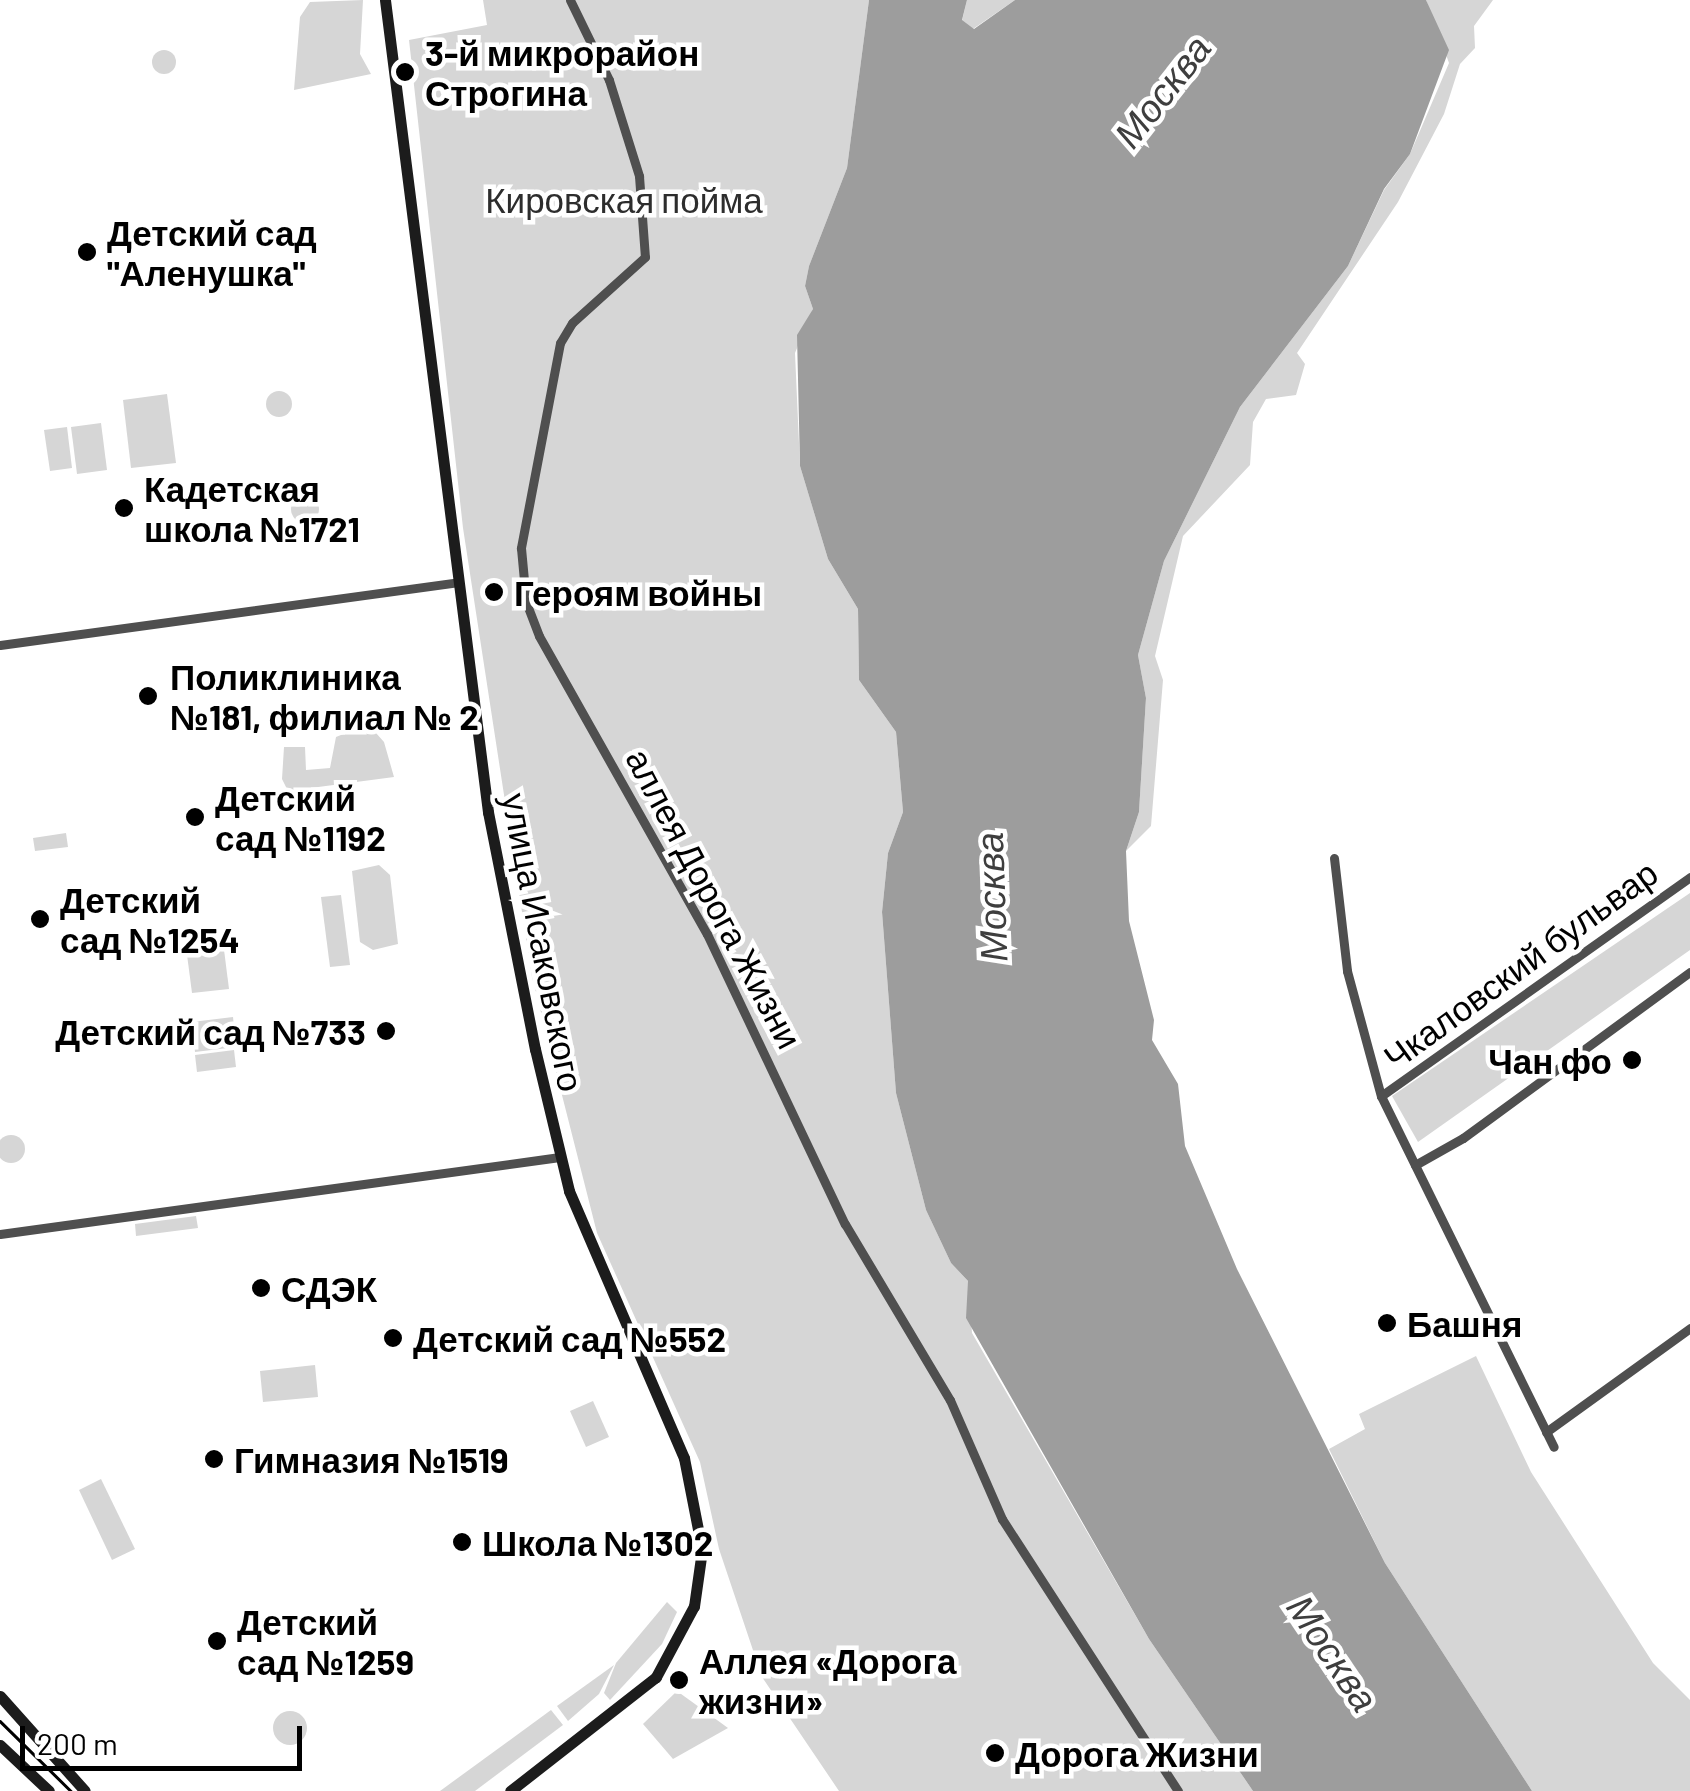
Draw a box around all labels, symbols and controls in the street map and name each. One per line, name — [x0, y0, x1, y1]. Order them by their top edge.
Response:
water label: Москва — [1104, 26, 1220, 156]
place label: 3-й микрорайон Строгина — [425, 31, 699, 113]
marker: 3-й микрорайон Строгина — [394, 61, 416, 83]
park label: Кировская пойма — [485, 178, 763, 220]
place label: Детский сад "Аленушка" — [107, 211, 317, 293]
marker: Детский сад "Аленушка" — [76, 241, 98, 263]
place label: Кадетская школа №1721 — [144, 467, 360, 549]
marker: Кадетская школа №1721 — [113, 497, 135, 519]
place label: Героям войны — [514, 571, 762, 613]
marker: Героям войны — [483, 581, 505, 603]
place label: Поликлиника №181, филиал № 2 — [170, 655, 479, 737]
marker: Поликлиника №181, филиал № 2 — [135, 683, 161, 709]
street label: аллея Дорога Жизни — [618, 741, 812, 1055]
place label: Детский сад №1192 — [215, 776, 386, 858]
street label: улица Исаковского — [494, 789, 594, 1095]
marker: Детский сад №1192 — [184, 806, 206, 828]
water label: Москва — [966, 831, 1016, 963]
street label: Чкаловский бульвар — [1375, 851, 1665, 1077]
place label: Детский сад №1254 — [60, 878, 240, 960]
marker: Детский сад №1254 — [29, 908, 51, 930]
place label: Детский сад №733 — [55, 1010, 366, 1052]
marker: Детский сад №733 — [375, 1020, 397, 1042]
place label: Чан фо — [1488, 1039, 1612, 1081]
marker: Чан фо — [1621, 1049, 1643, 1071]
place label: СДЭК — [281, 1267, 377, 1309]
marker: СДЭК — [250, 1277, 272, 1299]
place label: Башня — [1407, 1302, 1522, 1344]
marker: Башня — [1376, 1312, 1398, 1334]
place label: Детский сад №552 — [413, 1317, 726, 1359]
marker: Детский сад №552 — [382, 1327, 404, 1349]
place label: Гимназия №1519 — [234, 1438, 509, 1480]
marker: Гимназия №1519 — [203, 1448, 225, 1470]
place label: Школа №1302 — [482, 1521, 713, 1563]
marker: Школа №1302 — [451, 1531, 473, 1553]
water label: Москва — [1278, 1586, 1388, 1720]
place label: Детский сад №1259 — [237, 1600, 414, 1682]
marker: Детский сад №1259 — [206, 1630, 228, 1652]
place label: Аллея «Дорога жизни» — [699, 1639, 957, 1721]
marker: Аллея «Дорога жизни» — [668, 1669, 690, 1691]
scale bar — [25, 1706, 308, 1768]
text: 200 m — [37, 1725, 118, 1761]
place label: Дорога Жизни — [1015, 1732, 1259, 1774]
marker: Дорога Жизни — [984, 1742, 1006, 1764]

